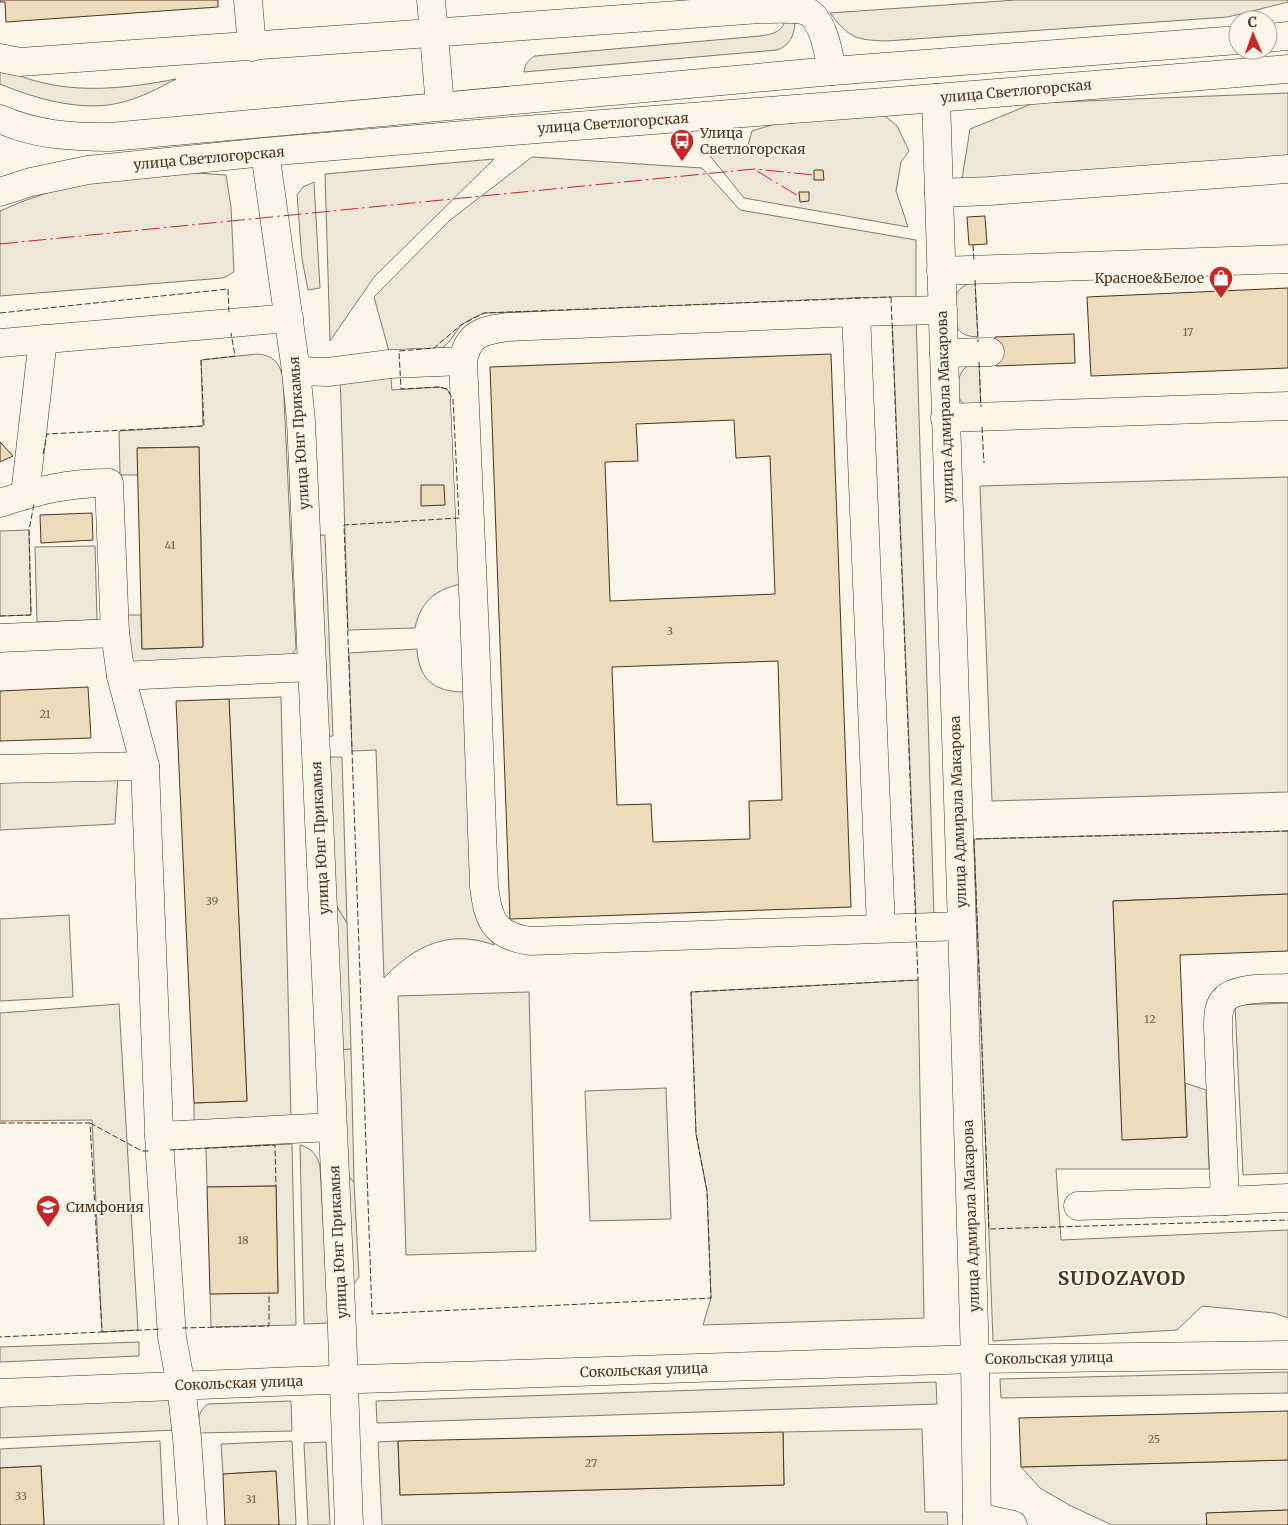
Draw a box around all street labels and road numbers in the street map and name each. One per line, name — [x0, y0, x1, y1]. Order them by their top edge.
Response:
street label: улица Светлогорская — [940, 75, 1092, 107]
street label: улица Светлогорская — [537, 109, 689, 137]
street label: улица Светлогорская — [133, 142, 285, 174]
street label: улица Адмирала Макарова — [933, 310, 957, 504]
street label: улица Юнг Прикамья — [285, 356, 313, 510]
street label: улица Адмирала Макарова — [946, 715, 970, 909]
street label: улица Юнг Прикамья — [307, 761, 333, 915]
street label: улица Адмирала Макарова — [959, 1119, 983, 1313]
street label: улица Юнг Прикамья — [325, 1165, 351, 1319]
street label: Сокольская улица — [985, 1348, 1114, 1368]
street label: Сокольская улица — [580, 1359, 709, 1381]
street label: Сокольская улица — [175, 1372, 304, 1394]

